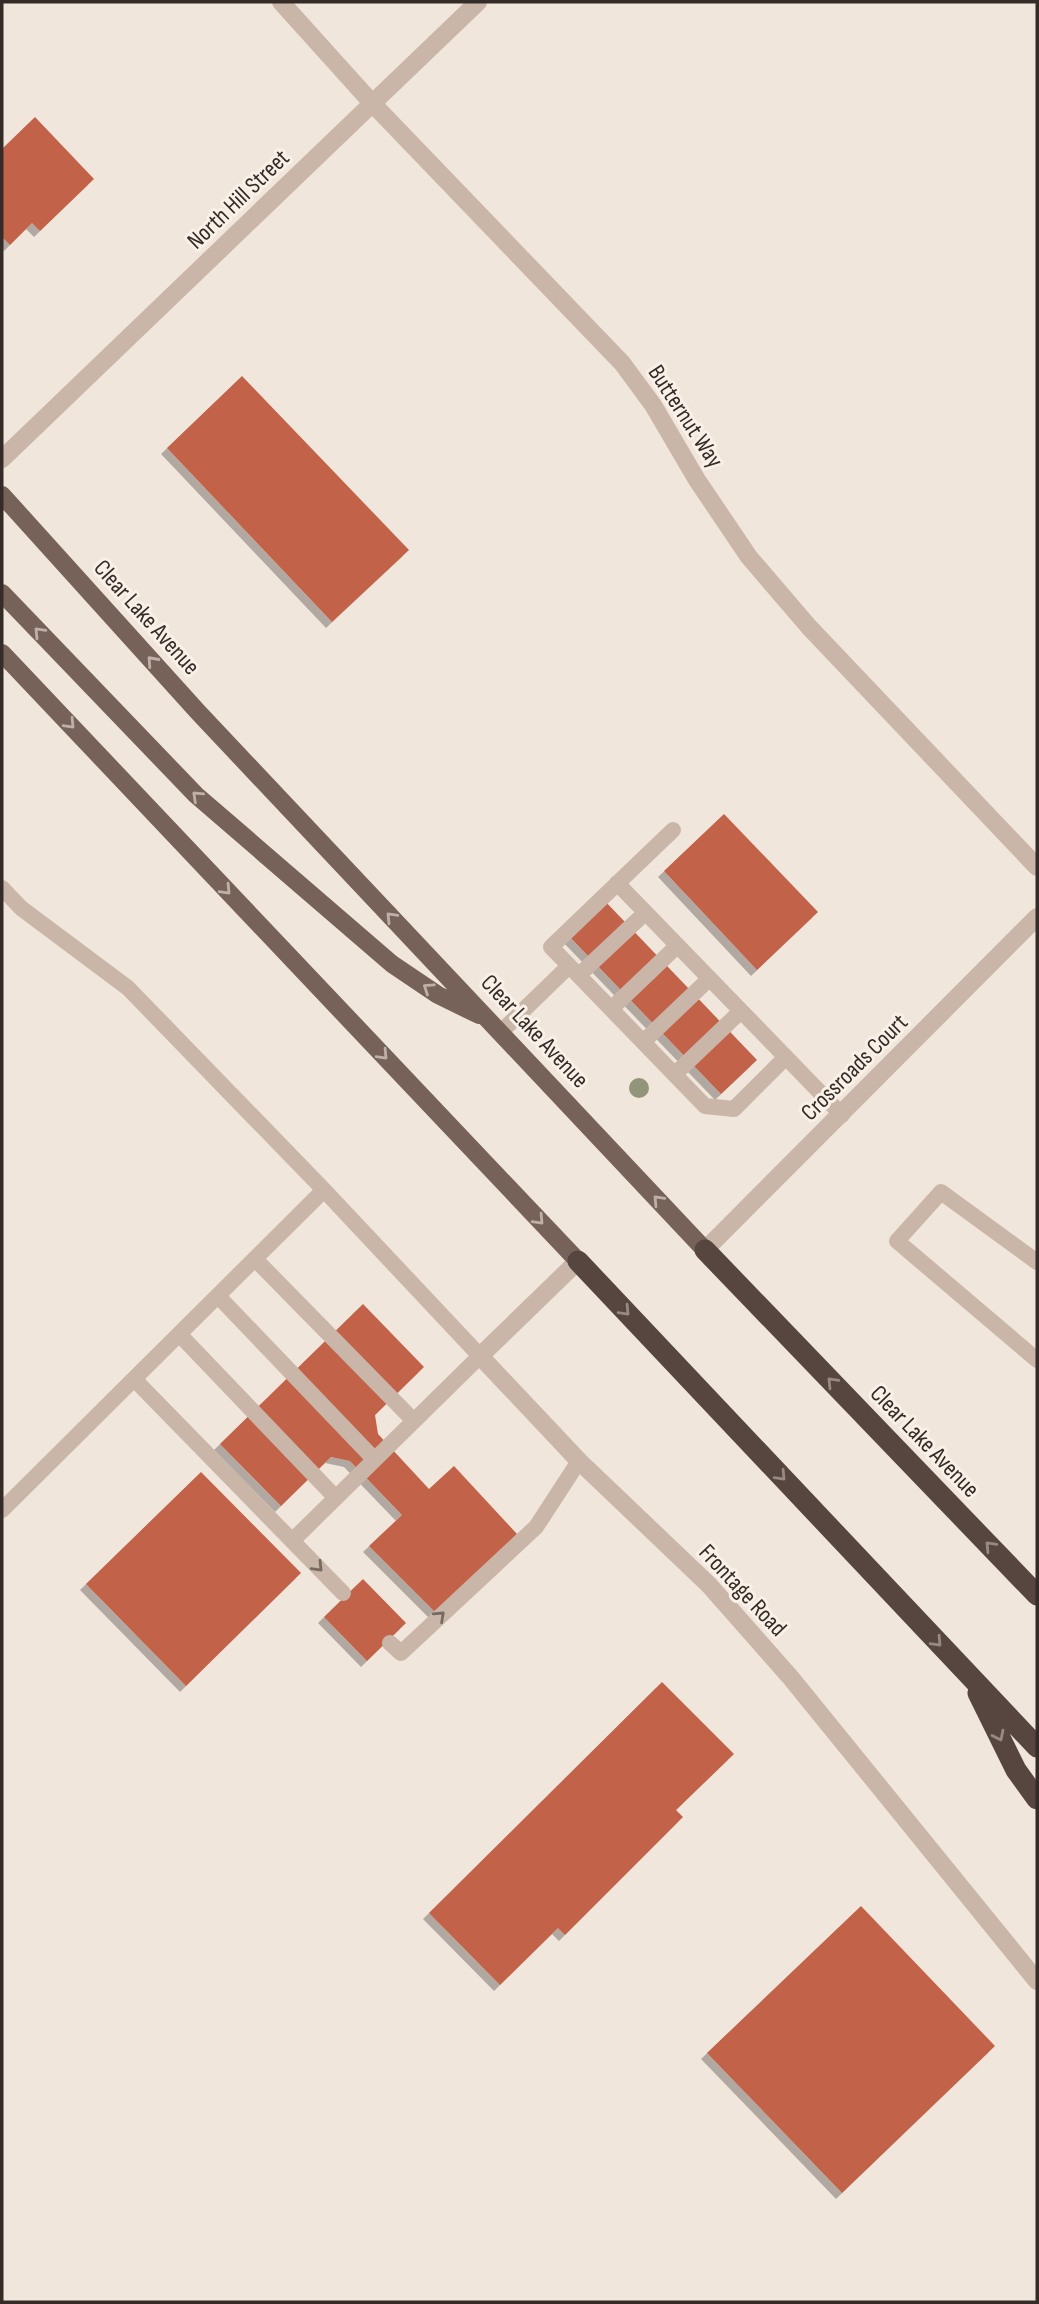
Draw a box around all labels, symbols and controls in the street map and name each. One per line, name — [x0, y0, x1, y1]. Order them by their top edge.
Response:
street label: North Hill Street — [181, 143, 295, 255]
street label: Butternut Way — [642, 360, 729, 473]
street label: Clear Lake Avenue — [87, 554, 206, 681]
one-way arrow — [35, 627, 48, 640]
one-way arrow — [148, 657, 160, 670]
one-way arrow — [61, 716, 74, 729]
one-way arrow — [192, 791, 205, 804]
one-way arrow — [218, 881, 231, 894]
one-way arrow — [387, 912, 400, 925]
street label: Clear Lake Avenue — [475, 969, 595, 1094]
one-way arrow — [423, 984, 436, 996]
street label: Crossroads Court — [795, 1008, 914, 1127]
one-way arrow — [374, 1047, 387, 1060]
one-way arrow — [654, 1195, 666, 1208]
one-way arrow — [531, 1212, 544, 1225]
one-way arrow — [617, 1303, 630, 1316]
one-way arrow — [828, 1378, 841, 1391]
street label: Clear Lake Avenue — [864, 1379, 985, 1503]
one-way arrow — [773, 1468, 786, 1481]
street label: Frontage Road — [693, 1538, 793, 1642]
one-way arrow — [985, 1541, 998, 1554]
one-way arrow — [309, 1559, 322, 1572]
one-way arrow — [432, 1612, 445, 1625]
one-way arrow — [929, 1633, 942, 1646]
one-way arrow — [991, 1729, 1005, 1741]

